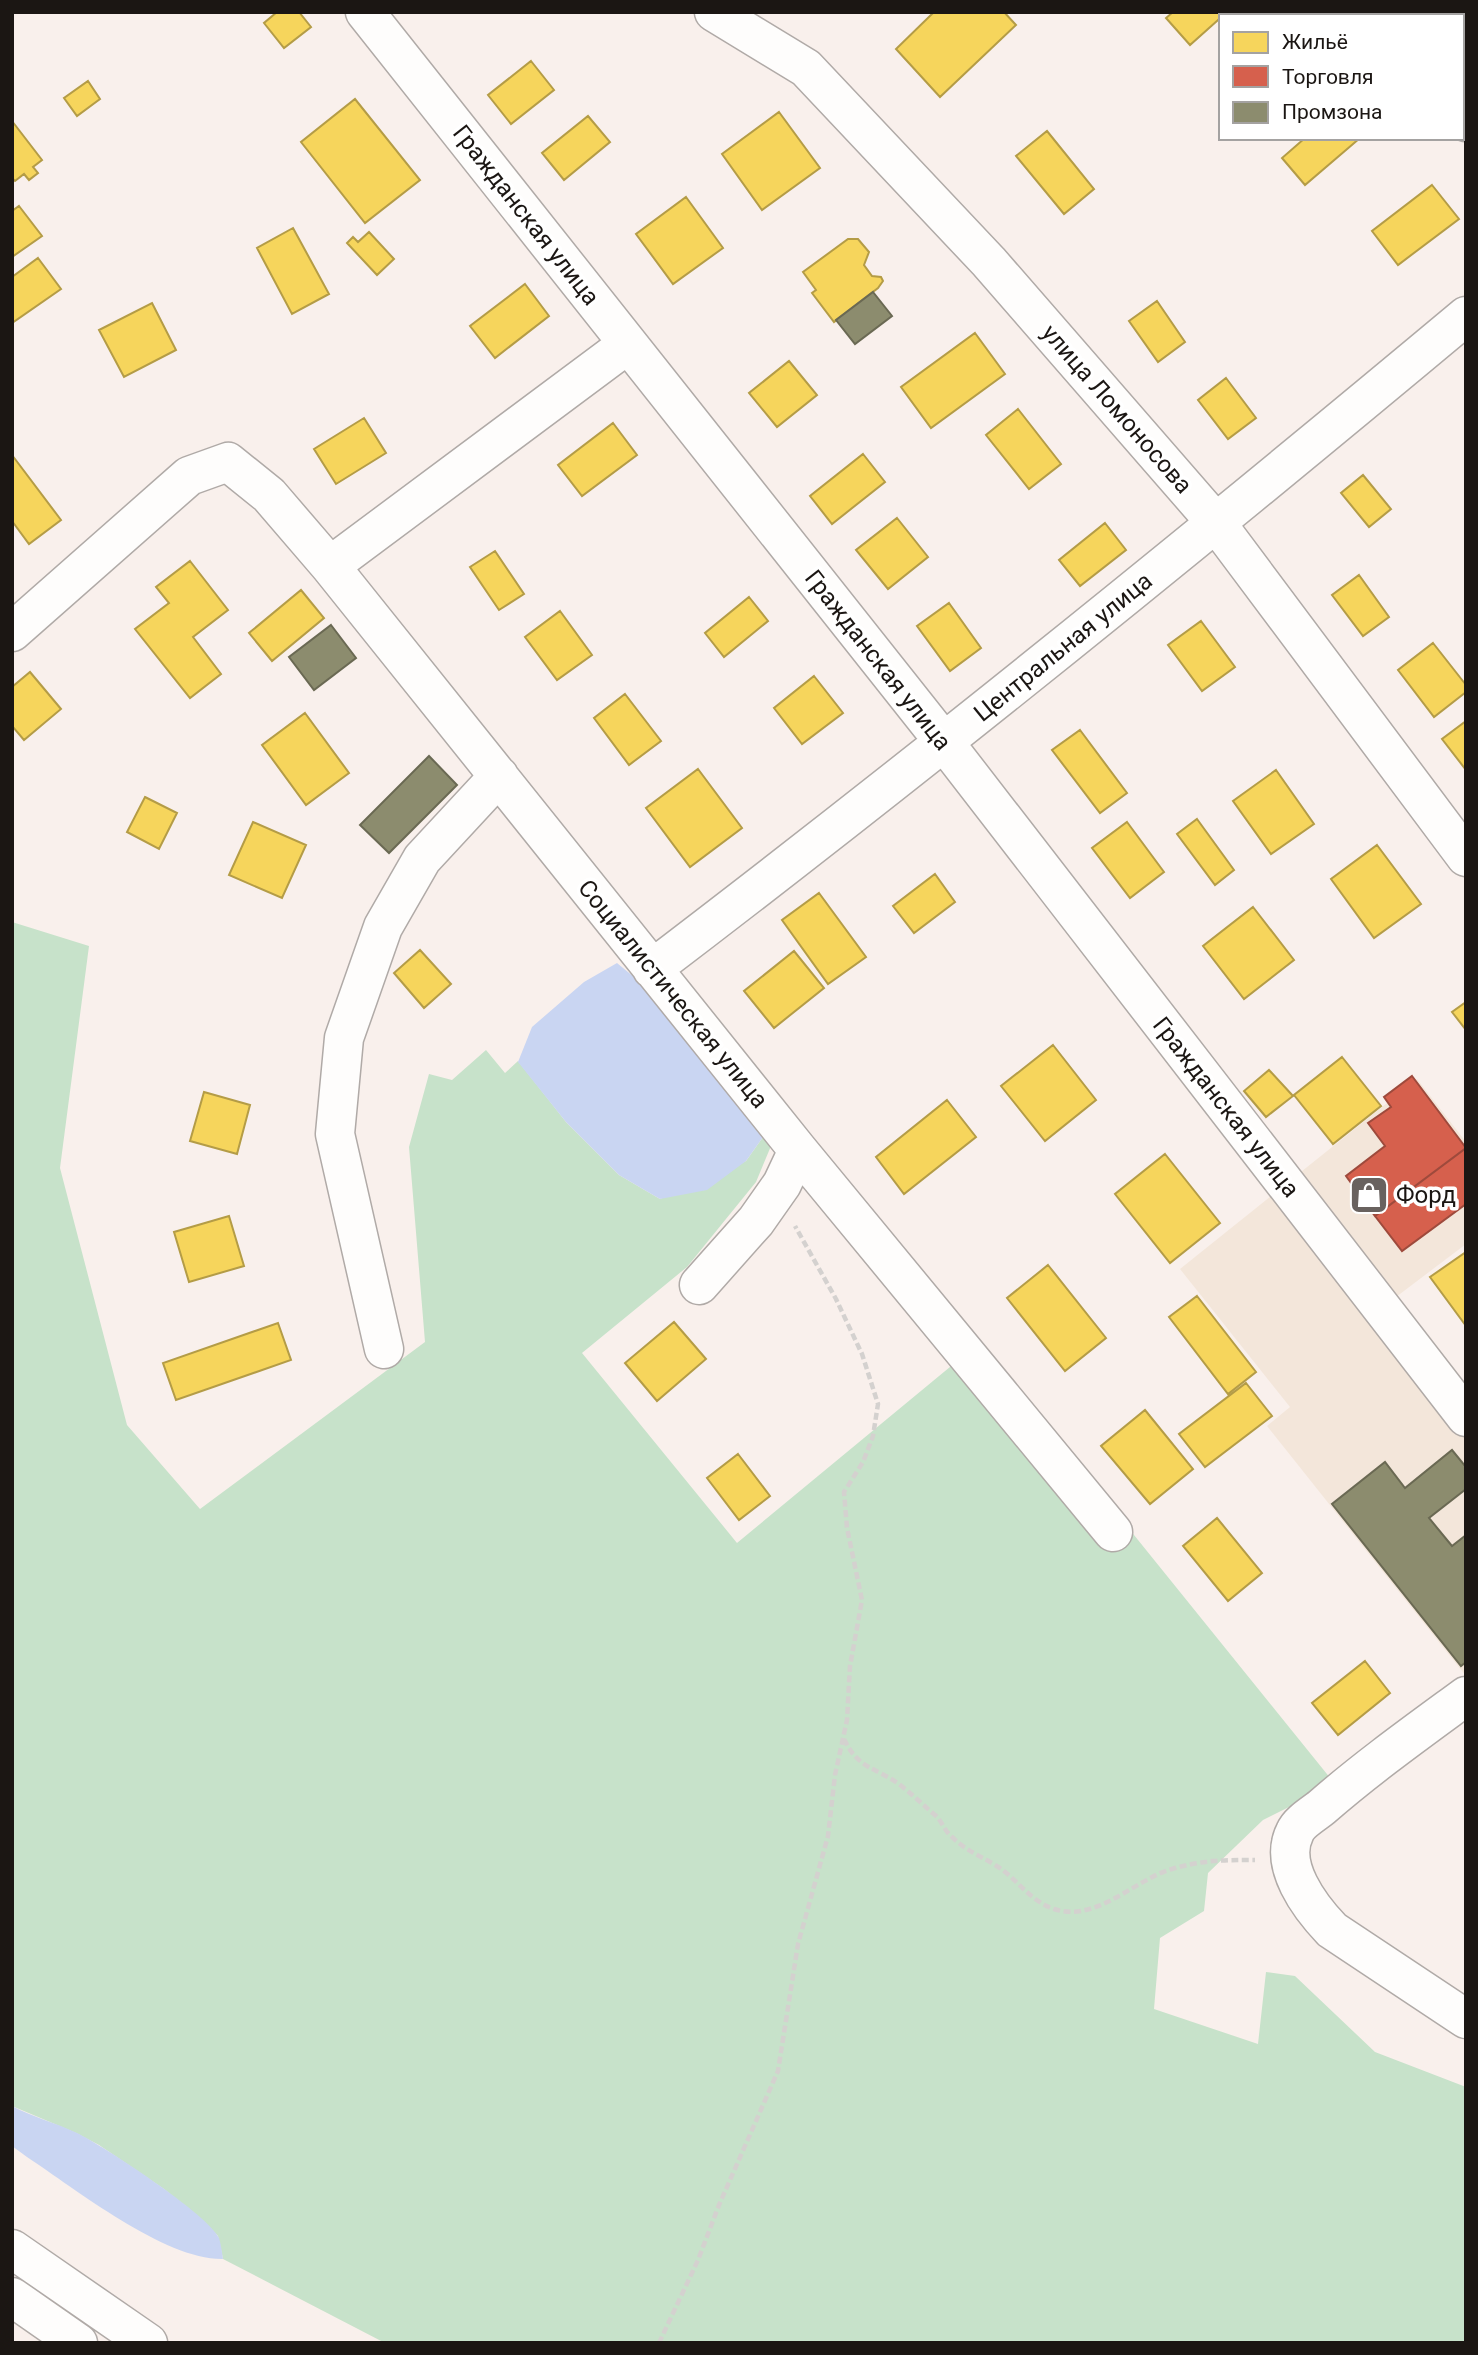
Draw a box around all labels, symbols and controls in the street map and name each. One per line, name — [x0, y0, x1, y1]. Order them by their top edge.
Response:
legend — [1219, 14, 1464, 140]
text: Жильё — [1282, 30, 1348, 54]
text: Торговля — [1282, 65, 1374, 89]
text: Промзона — [1282, 100, 1383, 124]
street label: Гражданская улица — [447, 119, 605, 311]
street label: улица Ломоносова — [1036, 319, 1198, 499]
street label: Гражданская улица — [799, 564, 957, 756]
street label: Центральная улица — [968, 567, 1158, 727]
street label: Социалистическая улица — [572, 874, 774, 1114]
street label: Гражданская улица — [1147, 1011, 1305, 1203]
shop icon: Форд — [1348, 1174, 1390, 1216]
place label: Форд — [1396, 1181, 1456, 1209]

